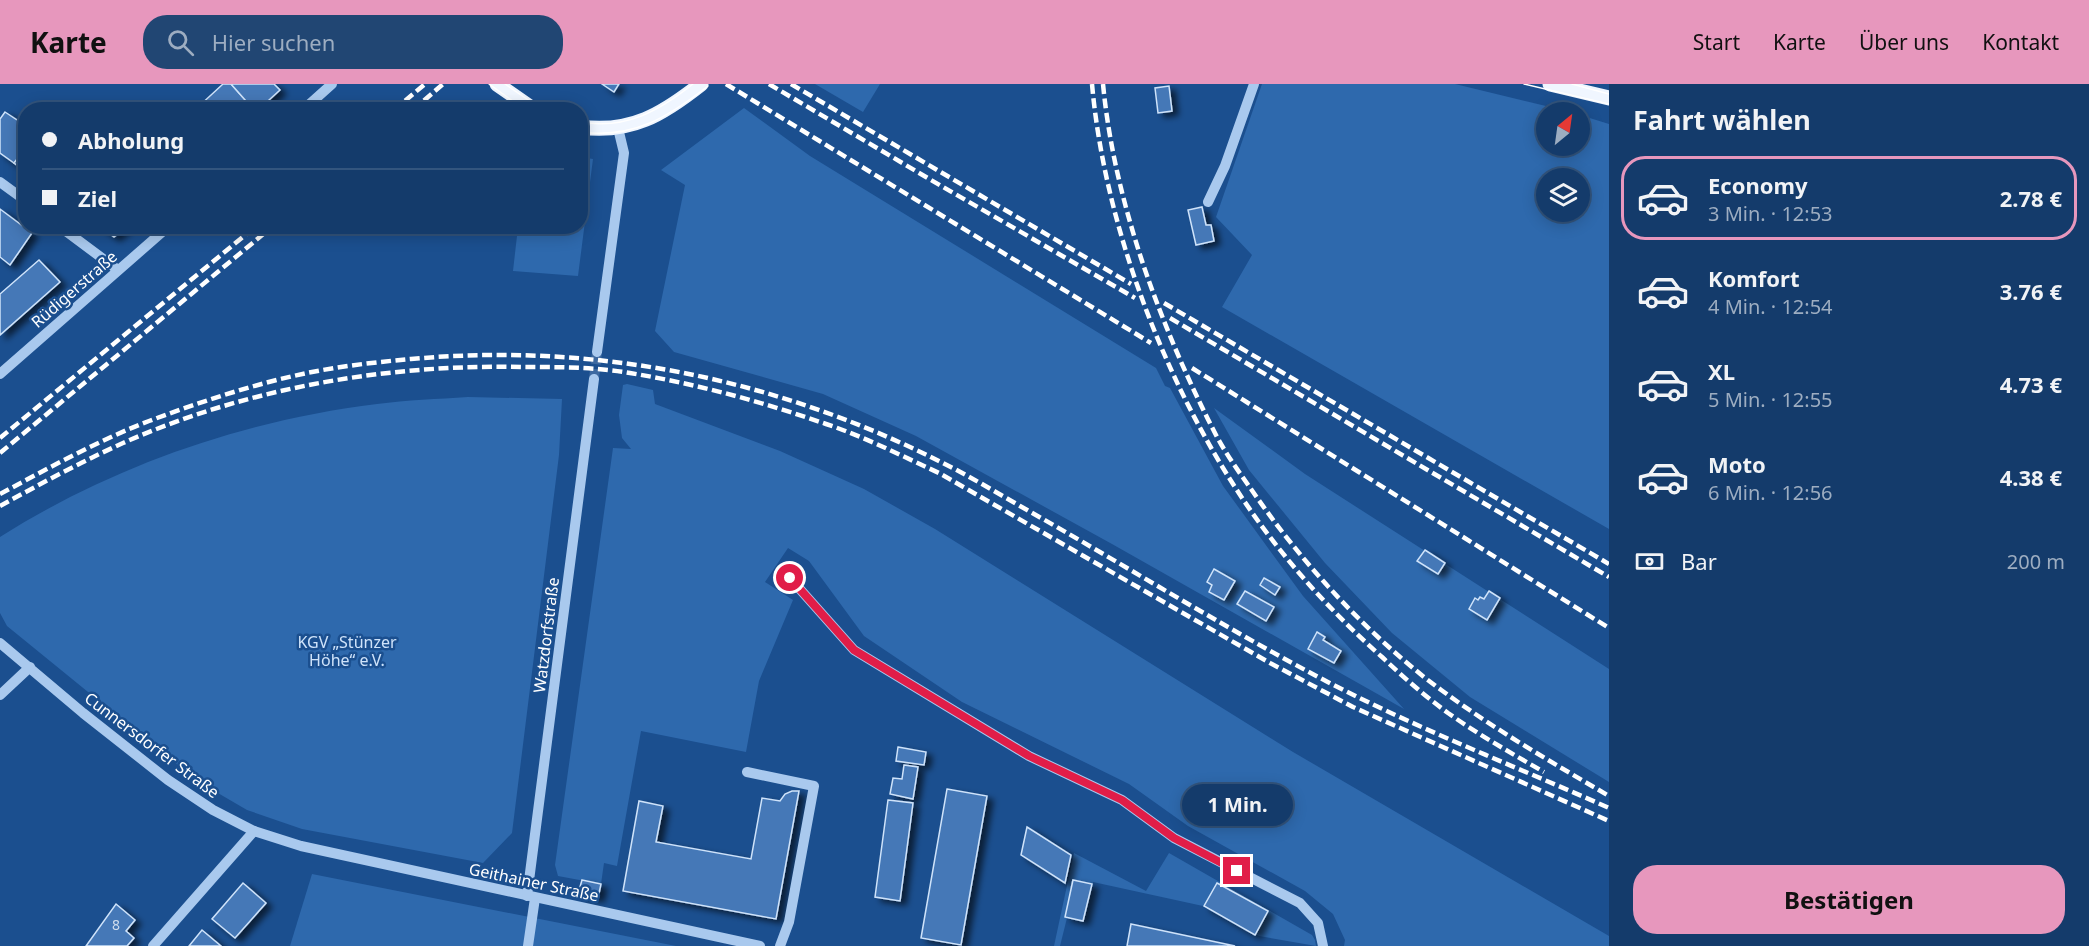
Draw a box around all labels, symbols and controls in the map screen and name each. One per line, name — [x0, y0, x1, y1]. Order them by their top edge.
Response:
search box — [143, 15, 563, 69]
text: Karte — [30, 23, 107, 61]
icon: search — [164, 26, 197, 59]
text: Hier suchen — [212, 27, 335, 57]
text: Start — [1693, 28, 1740, 56]
text: Karte — [1773, 28, 1826, 56]
text: Über uns — [1859, 28, 1949, 56]
text: Kontakt — [1982, 28, 2059, 56]
text: Fahrt wählen — [1633, 101, 1811, 138]
north arrow — [1536, 102, 1590, 156]
map controls — [1536, 102, 1590, 222]
text: Abholung — [78, 125, 184, 155]
button: layers — [1536, 168, 1590, 222]
text: Economy — [1708, 170, 1807, 200]
icon: car — [1636, 171, 1690, 225]
text: Ziel — [78, 183, 117, 213]
text: 2.78 € — [2000, 183, 2062, 213]
text: 3 Min. · 12:53 — [1708, 200, 1833, 227]
street label: Rüdigerstraße — [26, 246, 122, 332]
text: Komfort — [1708, 263, 1799, 293]
icon: car — [1636, 264, 1690, 318]
text: 3.76 € — [2000, 276, 2062, 306]
text: 4 Min. · 12:54 — [1708, 293, 1833, 320]
text: XL — [1708, 356, 1735, 386]
icon: car — [1636, 357, 1690, 411]
text: 4.73 € — [2000, 369, 2062, 399]
text: 5 Min. · 12:55 — [1708, 386, 1833, 413]
text: Moto — [1708, 449, 1766, 479]
icon: car — [1636, 450, 1690, 504]
text: 4.38 € — [2000, 462, 2062, 492]
text: 6 Min. · 12:56 — [1708, 479, 1833, 506]
icon: cash — [1633, 545, 1666, 578]
text: Bar — [1681, 546, 1717, 576]
text: 200 m — [2007, 548, 2065, 575]
route start — [776, 564, 803, 591]
street label: Watzdorfstraße — [528, 576, 564, 694]
park label: KGV „Stünzer Höhe“ e.V. — [297, 631, 397, 671]
street label: Cunnersdorfer Straße — [80, 687, 224, 803]
callout: 1 Min. — [1182, 784, 1292, 826]
text: 1 Min. — [1207, 791, 1268, 818]
street label: Geithainer Straße — [467, 857, 601, 907]
route end — [1223, 857, 1250, 884]
button: Bestätigen — [1633, 865, 2065, 934]
house number: 8 — [112, 915, 120, 934]

